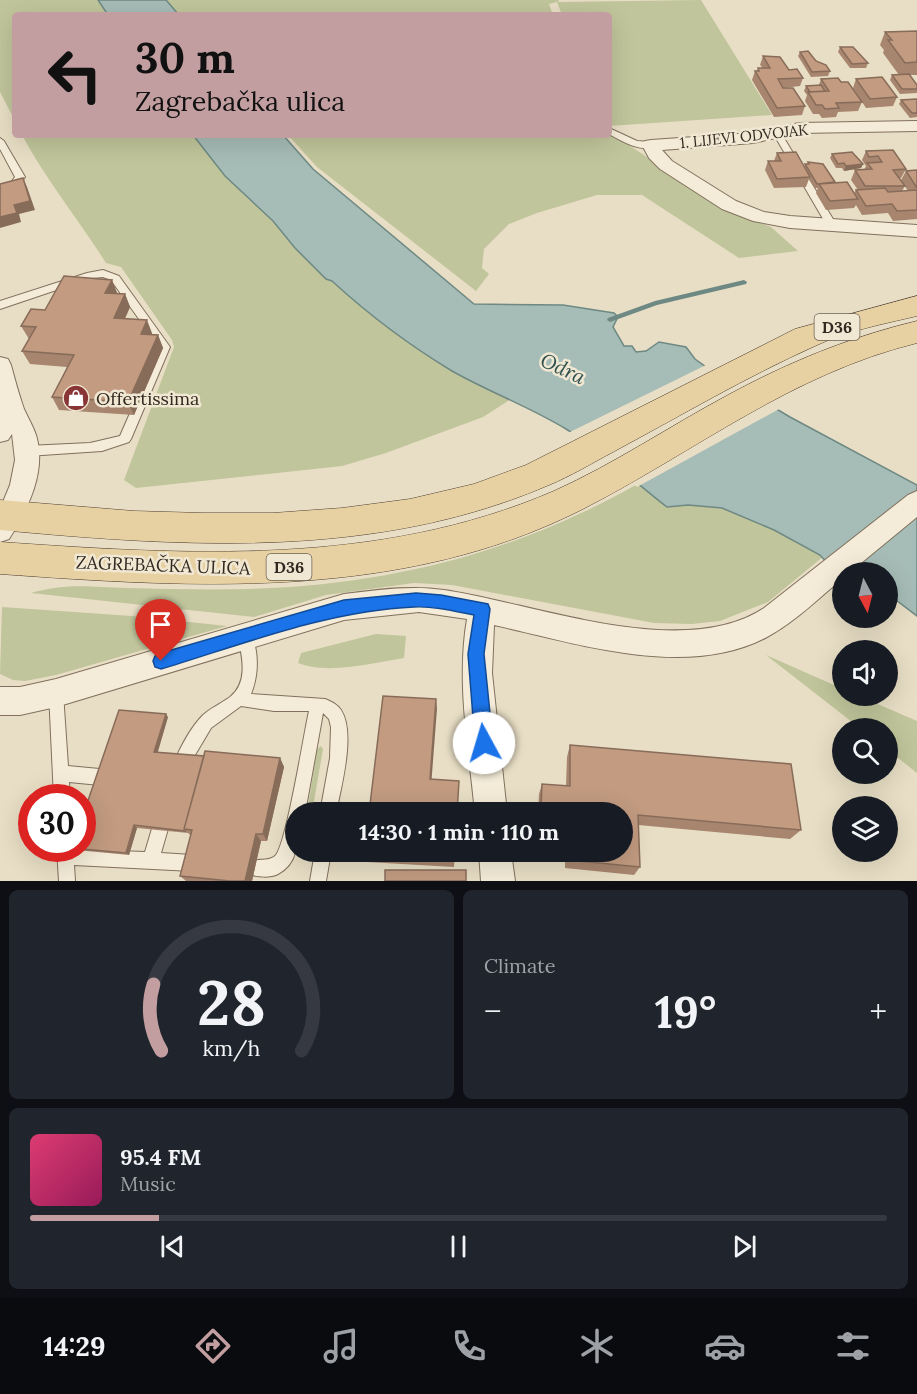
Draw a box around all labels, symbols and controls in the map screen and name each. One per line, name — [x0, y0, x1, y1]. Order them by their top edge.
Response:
text: 30 m — [135, 31, 235, 85]
icon: left — [36, 36, 114, 114]
text: Zagrebačka ulica — [135, 84, 345, 118]
street label: 1. LIJEVI ODVOJAK — [679, 120, 810, 152]
road number: D36 — [814, 314, 860, 340]
water label: Odra — [537, 347, 589, 389]
shop icon: Offertissima — [61, 383, 91, 413]
place label: Offertissima — [96, 387, 199, 410]
street label: ZAGREBAČKA ULICA — [75, 550, 251, 580]
road number: D36 — [266, 554, 312, 580]
north arrow — [832, 562, 898, 628]
map controls — [832, 562, 898, 862]
pin — [135, 599, 186, 661]
icon: arrive — [144, 608, 177, 641]
button: sound — [832, 640, 898, 706]
position arrow — [452, 711, 516, 775]
button: search — [832, 718, 898, 784]
speed limit sign: 30 — [18, 784, 96, 862]
button: layers — [832, 796, 898, 862]
text: 14:30 · 1 min · 110 m — [359, 818, 559, 846]
text: Climate — [484, 953, 556, 978]
text: 28 — [197, 962, 266, 1042]
text: 19° — [655, 983, 716, 1040]
text: − — [484, 990, 502, 1032]
text: + — [869, 990, 887, 1032]
text: km/h — [203, 1035, 261, 1063]
text: 95.4 FM — [120, 1143, 201, 1171]
text: Music — [120, 1171, 176, 1196]
icon: previous — [156, 1230, 189, 1263]
icon: pause — [442, 1230, 475, 1263]
icon: next — [728, 1230, 761, 1263]
icon: directions — [192, 1325, 234, 1367]
icon: music — [320, 1325, 362, 1367]
icon: phone — [448, 1325, 490, 1367]
icon: climate — [576, 1325, 618, 1367]
icon: car — [704, 1325, 746, 1367]
icon: filters — [832, 1325, 874, 1367]
text: 14:29 — [43, 1329, 105, 1363]

